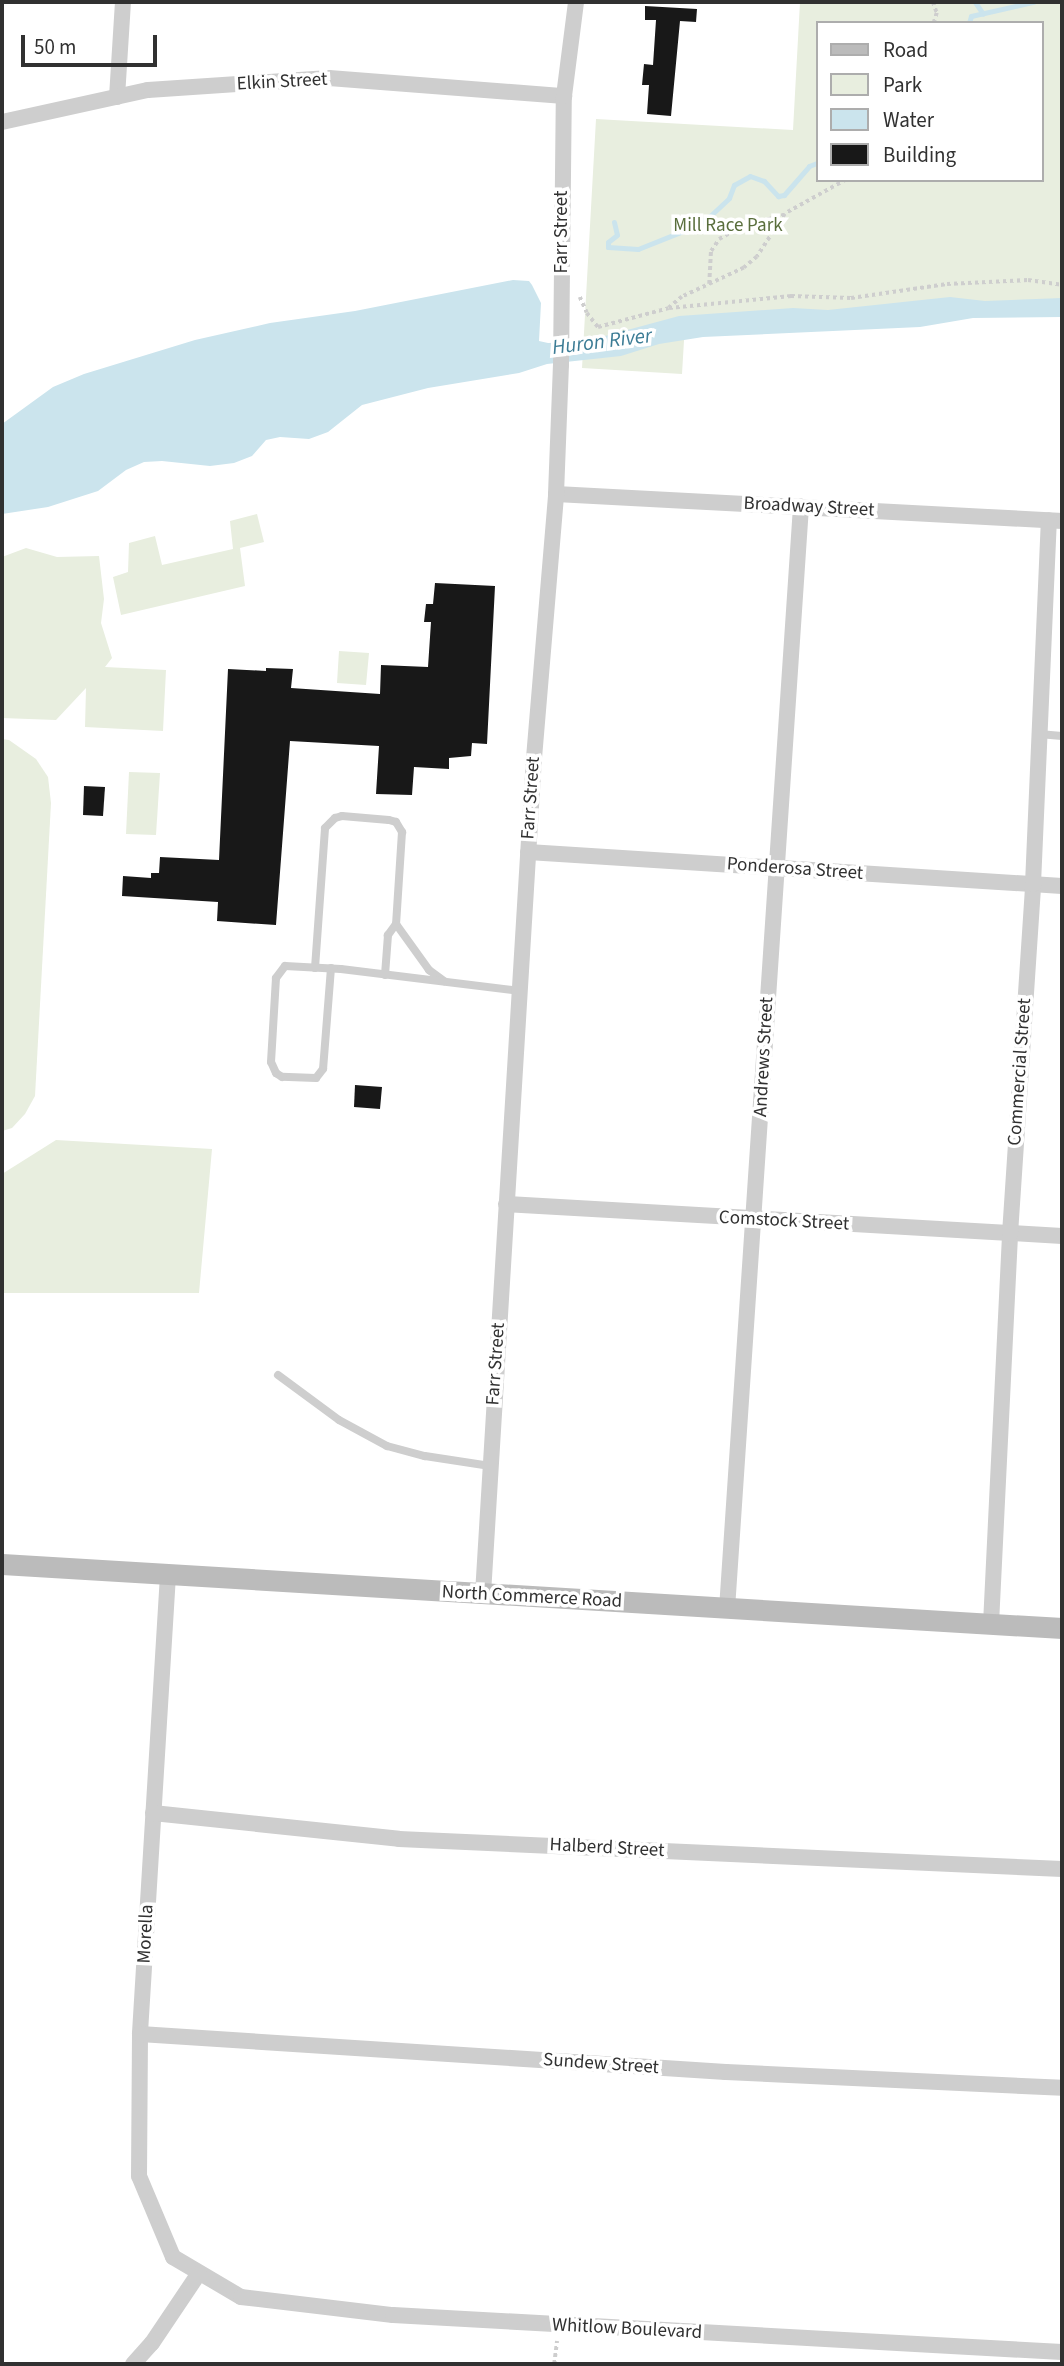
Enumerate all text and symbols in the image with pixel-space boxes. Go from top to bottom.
scale bar [24,21,161,65]
legend [816,21,1043,182]
text: 50 m [34,32,76,62]
text: Road [883,35,928,65]
street label: Elkin Street [236,68,328,96]
text: Park [883,70,922,100]
text: Water [883,105,934,135]
text: Building [883,140,956,170]
street label: Farr Street [551,191,573,273]
park label: Mill Race Park [673,215,783,237]
water label: Huron River [551,322,653,360]
street label: Broadway Street [743,492,875,522]
street label: Farr Street [517,756,545,840]
street label: Ponderosa Street [726,853,864,885]
street label: Andrews Street [749,996,779,1118]
street label: Commercial Street [1003,998,1037,1146]
street label: Comstock Street [718,1206,850,1236]
street label: Farr Street [482,1322,510,1406]
street label: North Commerce Road [441,1581,623,1613]
street label: Halberd Street [549,1834,665,1862]
street label: Morella [133,1904,159,1964]
street label: Sundew Street [542,2049,660,2079]
street label: Whitlow Boulevard [551,2314,703,2344]

